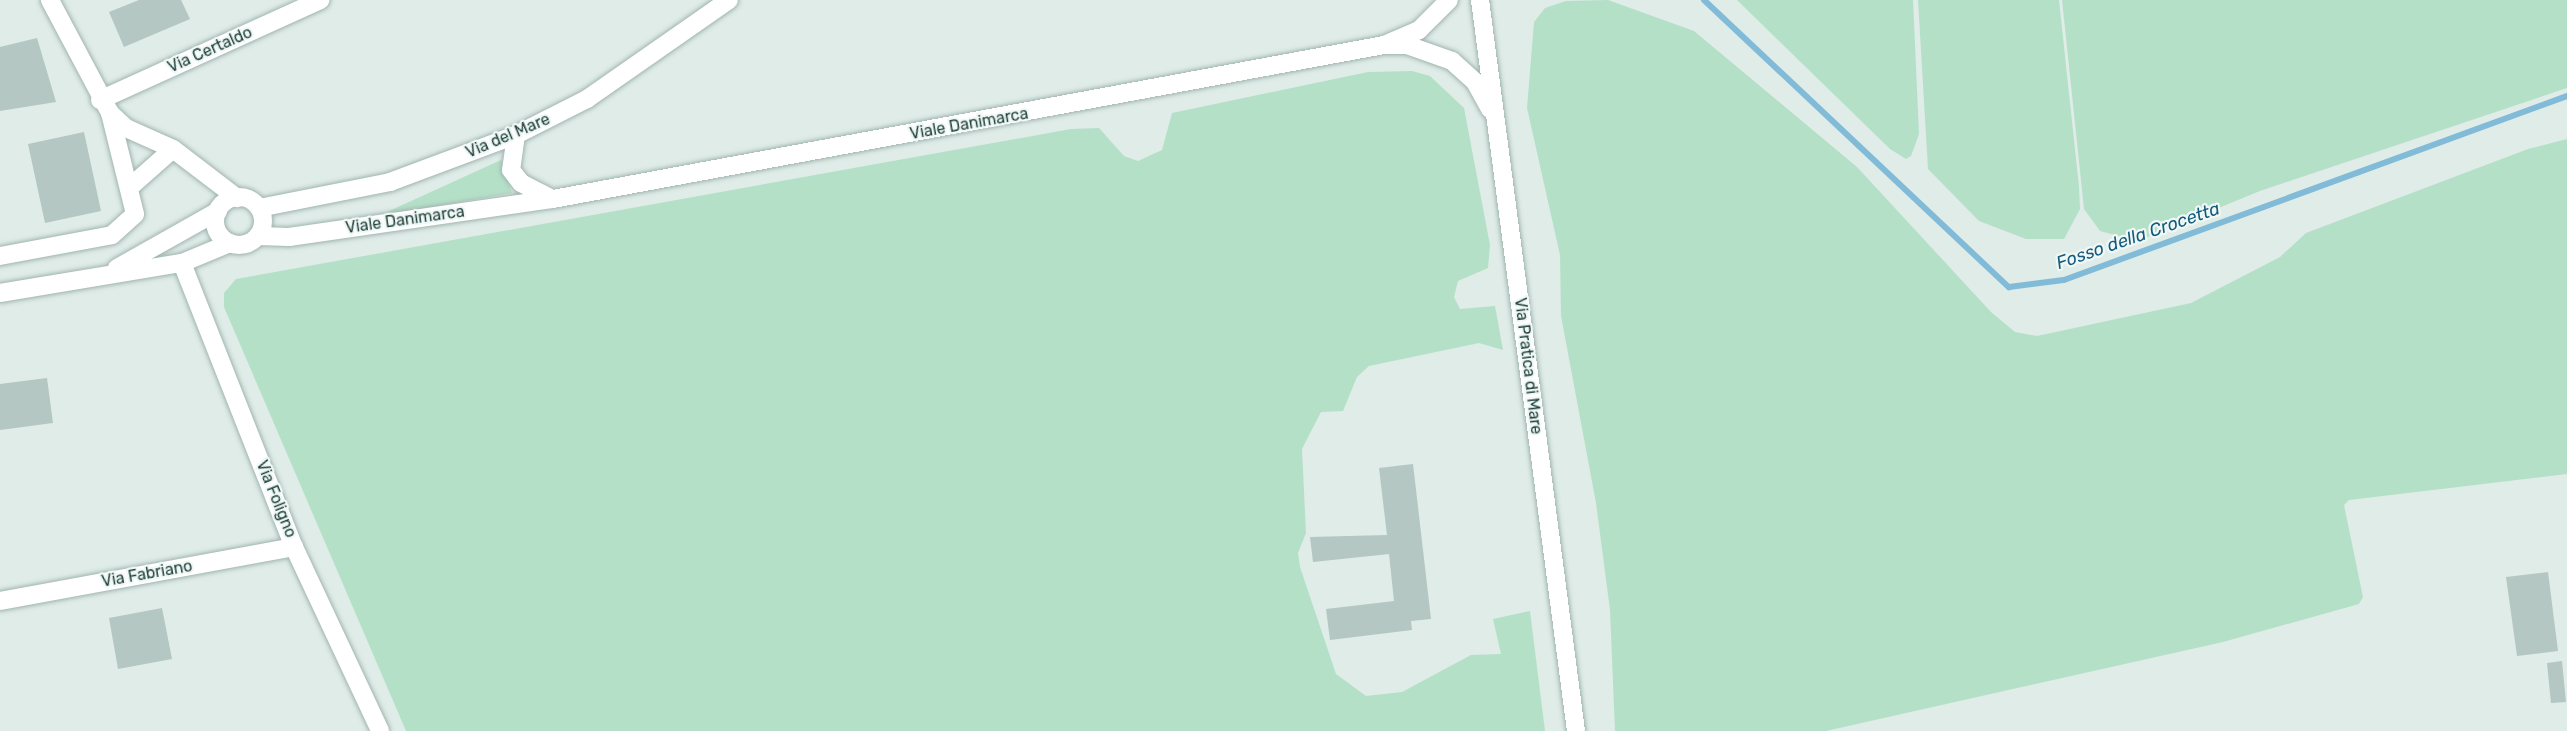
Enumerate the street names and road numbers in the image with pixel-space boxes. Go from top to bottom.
street label: Via Certaldo [165,23,255,77]
street label: Viale Danimarca [908,104,1030,144]
street label: Via del Mare [463,110,553,162]
street label: Viale Danimarca [344,202,466,238]
street label: Via Pratica di Mare [1510,297,1546,435]
street label: Via Foligno [252,458,300,540]
street label: Via Fabriano [100,557,194,591]

